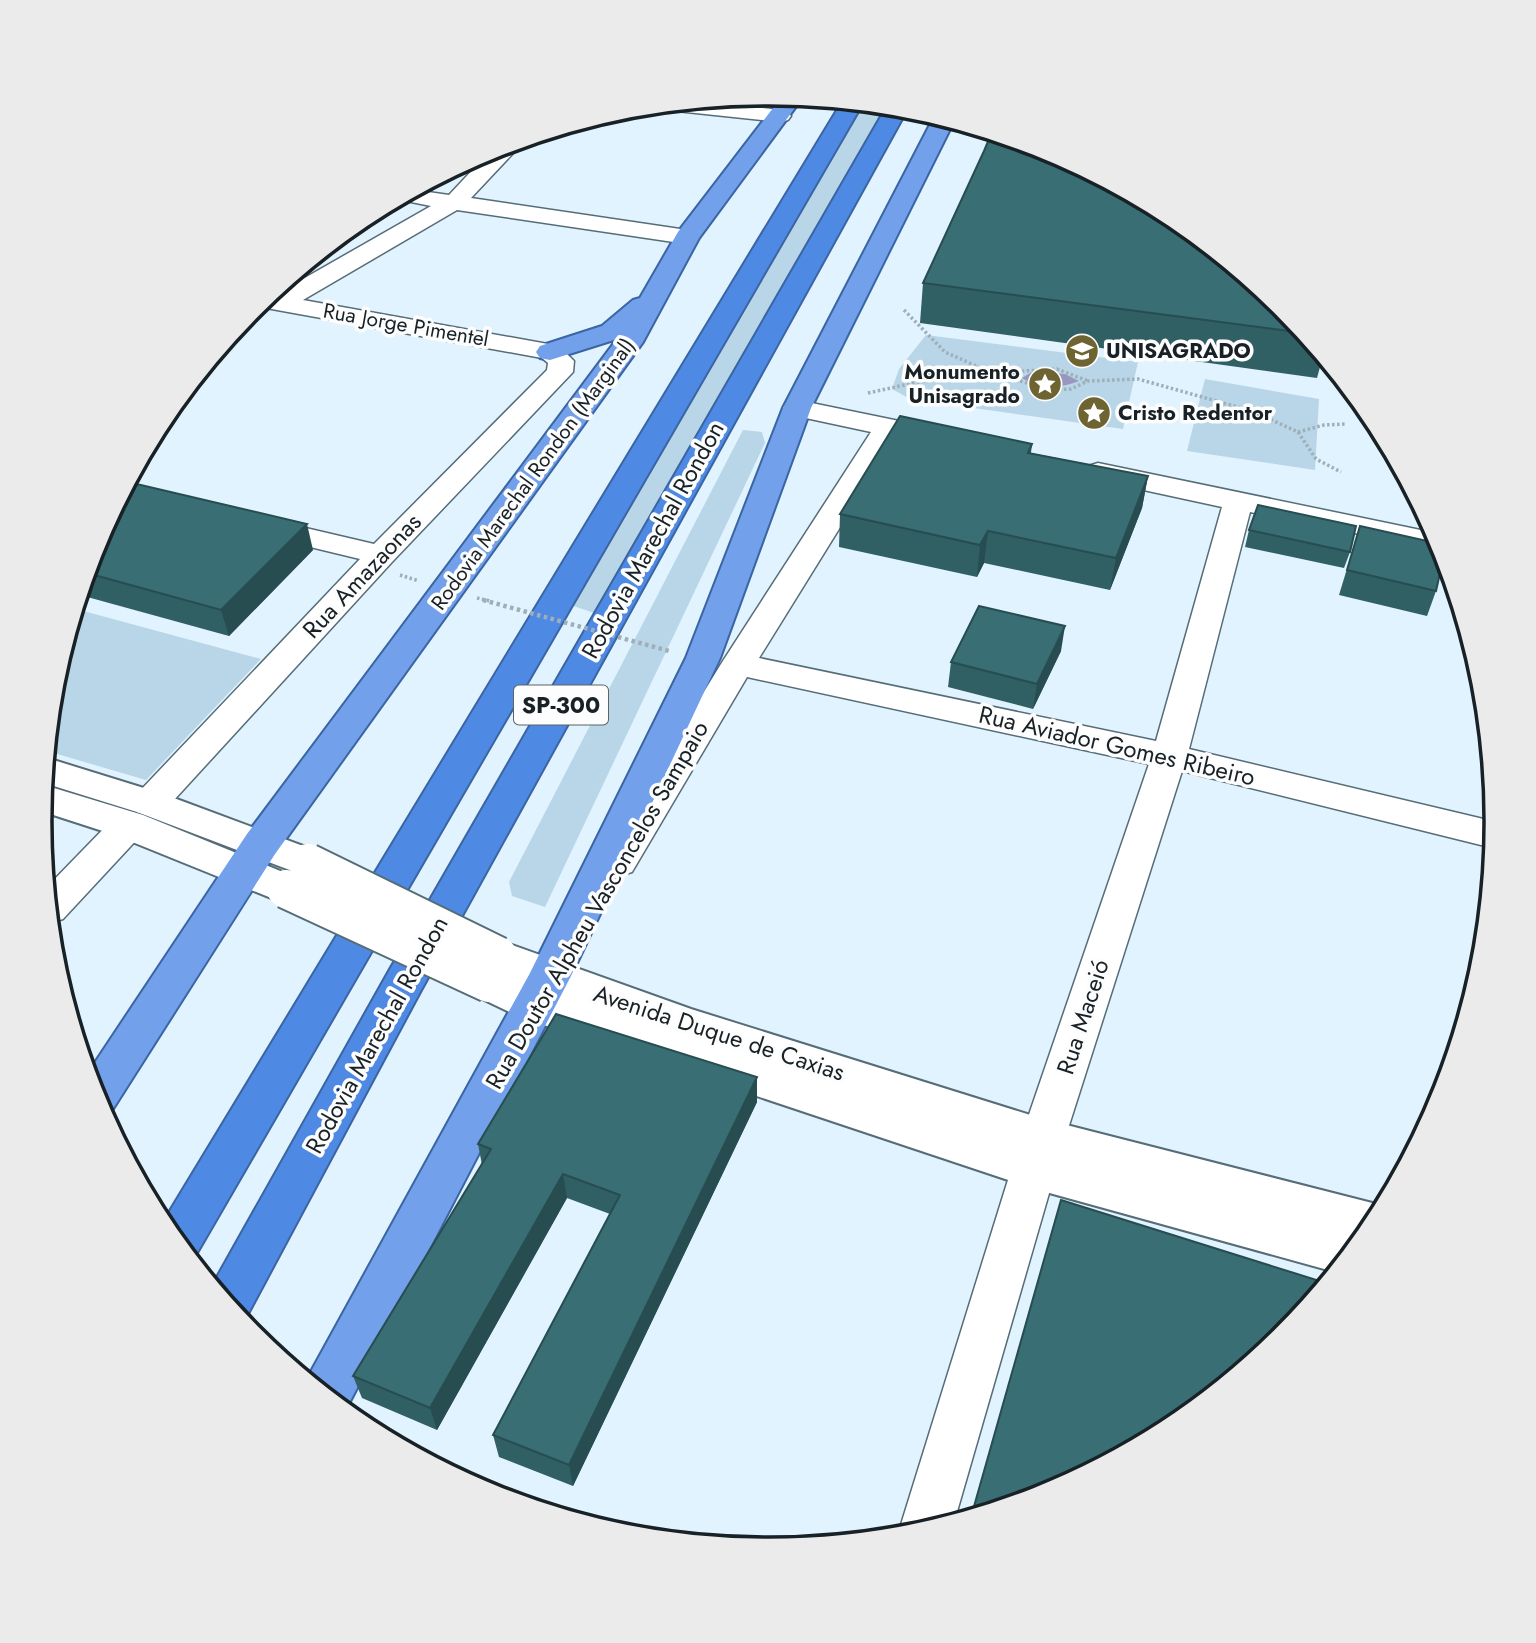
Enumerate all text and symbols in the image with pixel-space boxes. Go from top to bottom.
street label: Rua Jorge Pimentel [321,296,491,354]
street label: Rodovia Marechal Rondon (Marginal) [424,332,642,616]
school or university icon: UNISAGRADO [1063,332,1101,370]
place label: UNISAGRADO [1106,336,1251,366]
place label: Monumento Unisagrado [904,357,1020,411]
place icon: Monumento Unisagrado [1026,365,1064,403]
place icon: Cristo Redentor [1075,394,1113,432]
place label: Cristo Redentor [1118,398,1273,428]
street label: Rodovia Marechal Rondon [573,415,732,665]
street label: Rua Amazaonas [294,505,429,646]
road number: SP-300 [514,685,608,724]
street label: Rua Aviador Gomes Ribeiro [976,697,1259,794]
street label: Rua Doutor Alpheu Vasconcelos Sampaio [476,714,717,1095]
street label: Rodovia Marechal Rondon [297,910,456,1160]
street label: Rua Maceió [1048,955,1118,1079]
street label: Avenida Duque de Caxias [589,975,849,1090]

